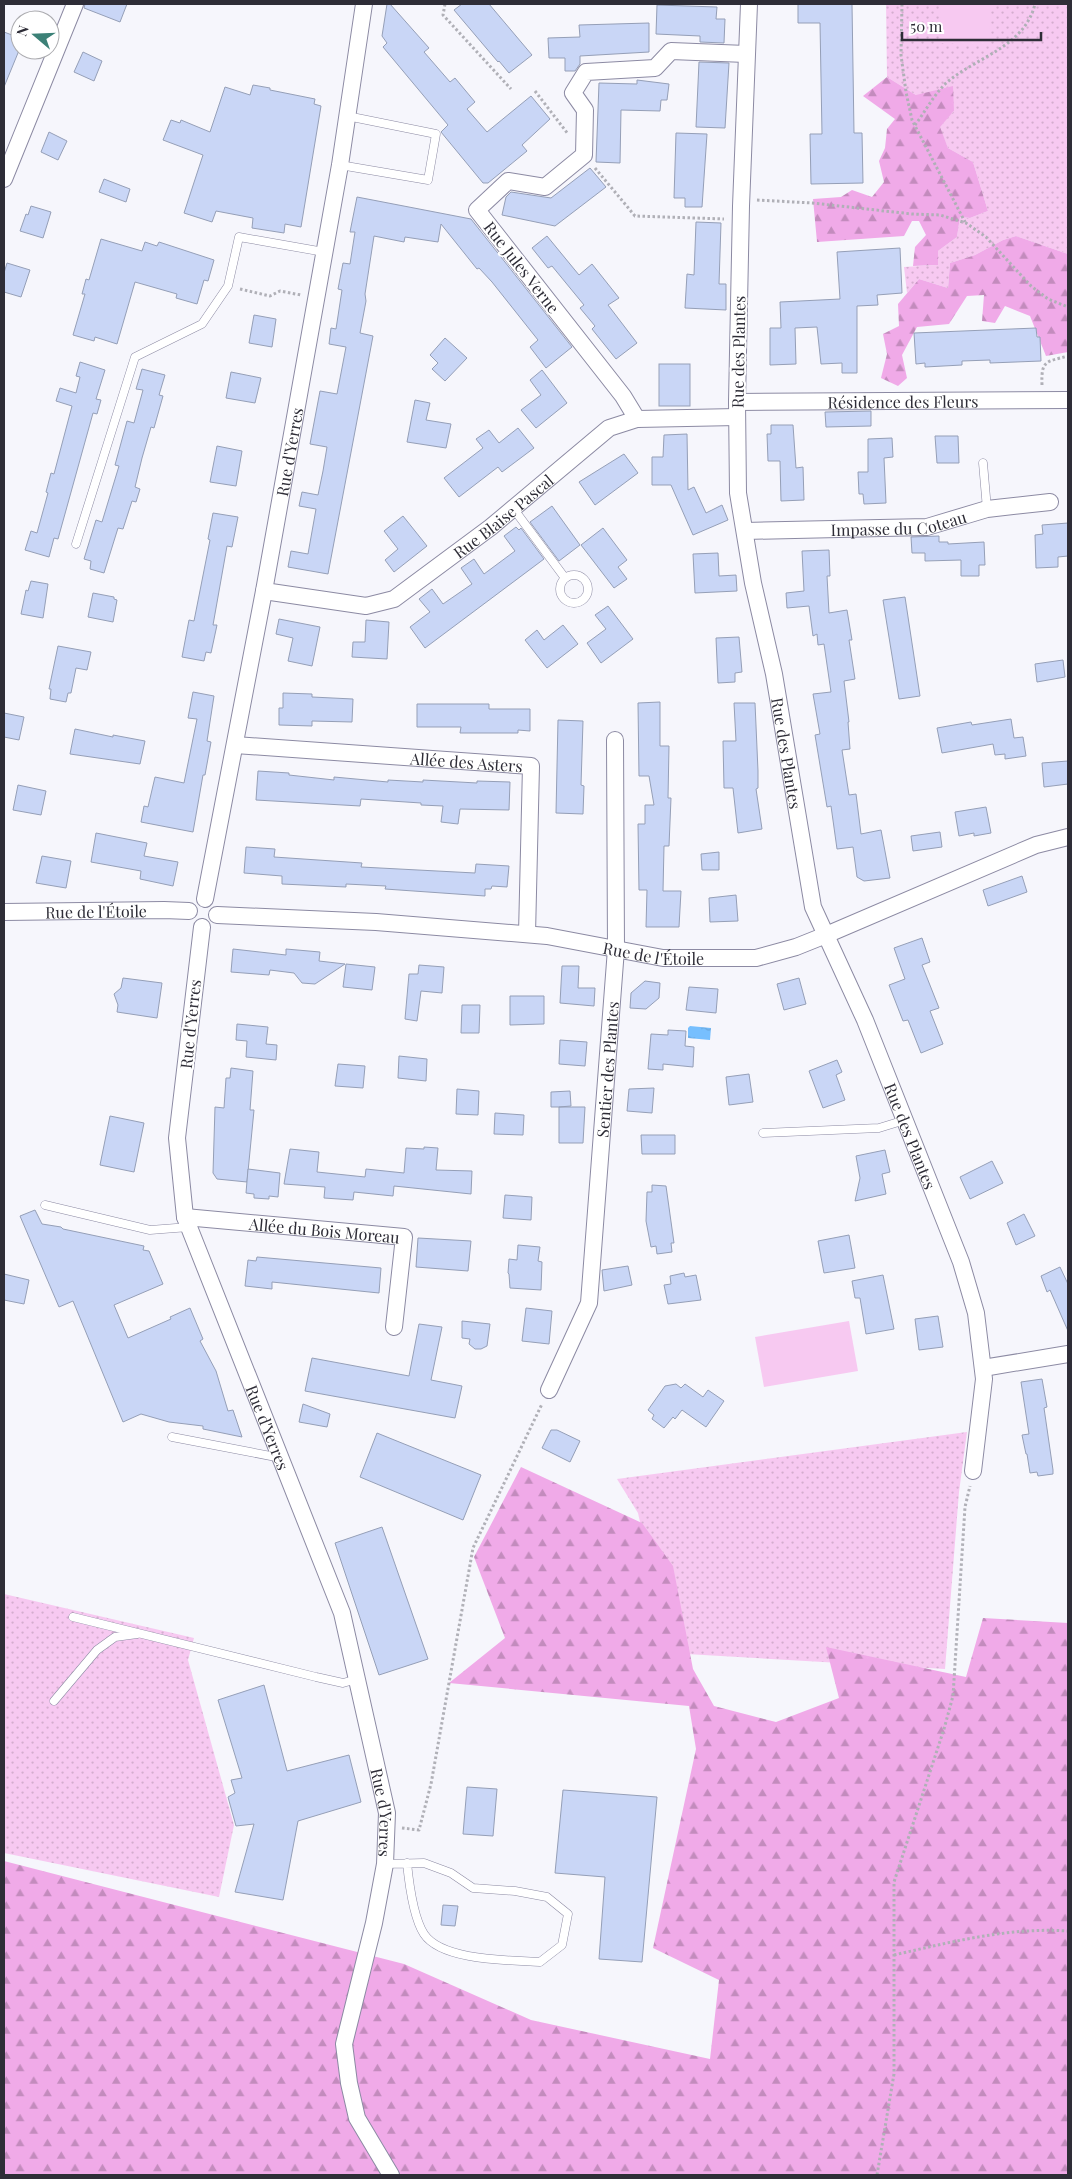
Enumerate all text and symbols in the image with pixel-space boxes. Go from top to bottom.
north arrow [10,10,60,60]
scale bar [902,10,1041,42]
text: 50 m [910,16,943,36]
text: N [12,23,33,38]
street label: Rue Jules Verne [480,217,564,317]
street label: Rue des Plantes [727,296,749,408]
street label: Résidence des Fleurs [828,390,978,412]
street label: Rue d'Yerres [271,406,307,498]
street label: Rue Blaise Pascal [448,469,558,562]
street label: Impasse du Coteau [830,505,969,540]
street label: Rue des Plantes [768,696,807,810]
street label: Allée des Asters [409,747,523,776]
street label: Rue de l'Étoile [45,900,147,922]
street label: Rue de l'Étoile [601,936,704,969]
street label: Rue d'Yerres [175,978,205,1070]
street label: Sentier des Plantes [591,1001,622,1138]
street label: Rue des Plantes [880,1080,941,1192]
street label: Allée du Bois Moreau [247,1212,401,1247]
street label: Rue d'Yerres [242,1382,295,1473]
street label: Rue d'Yerres [367,1766,398,1857]

